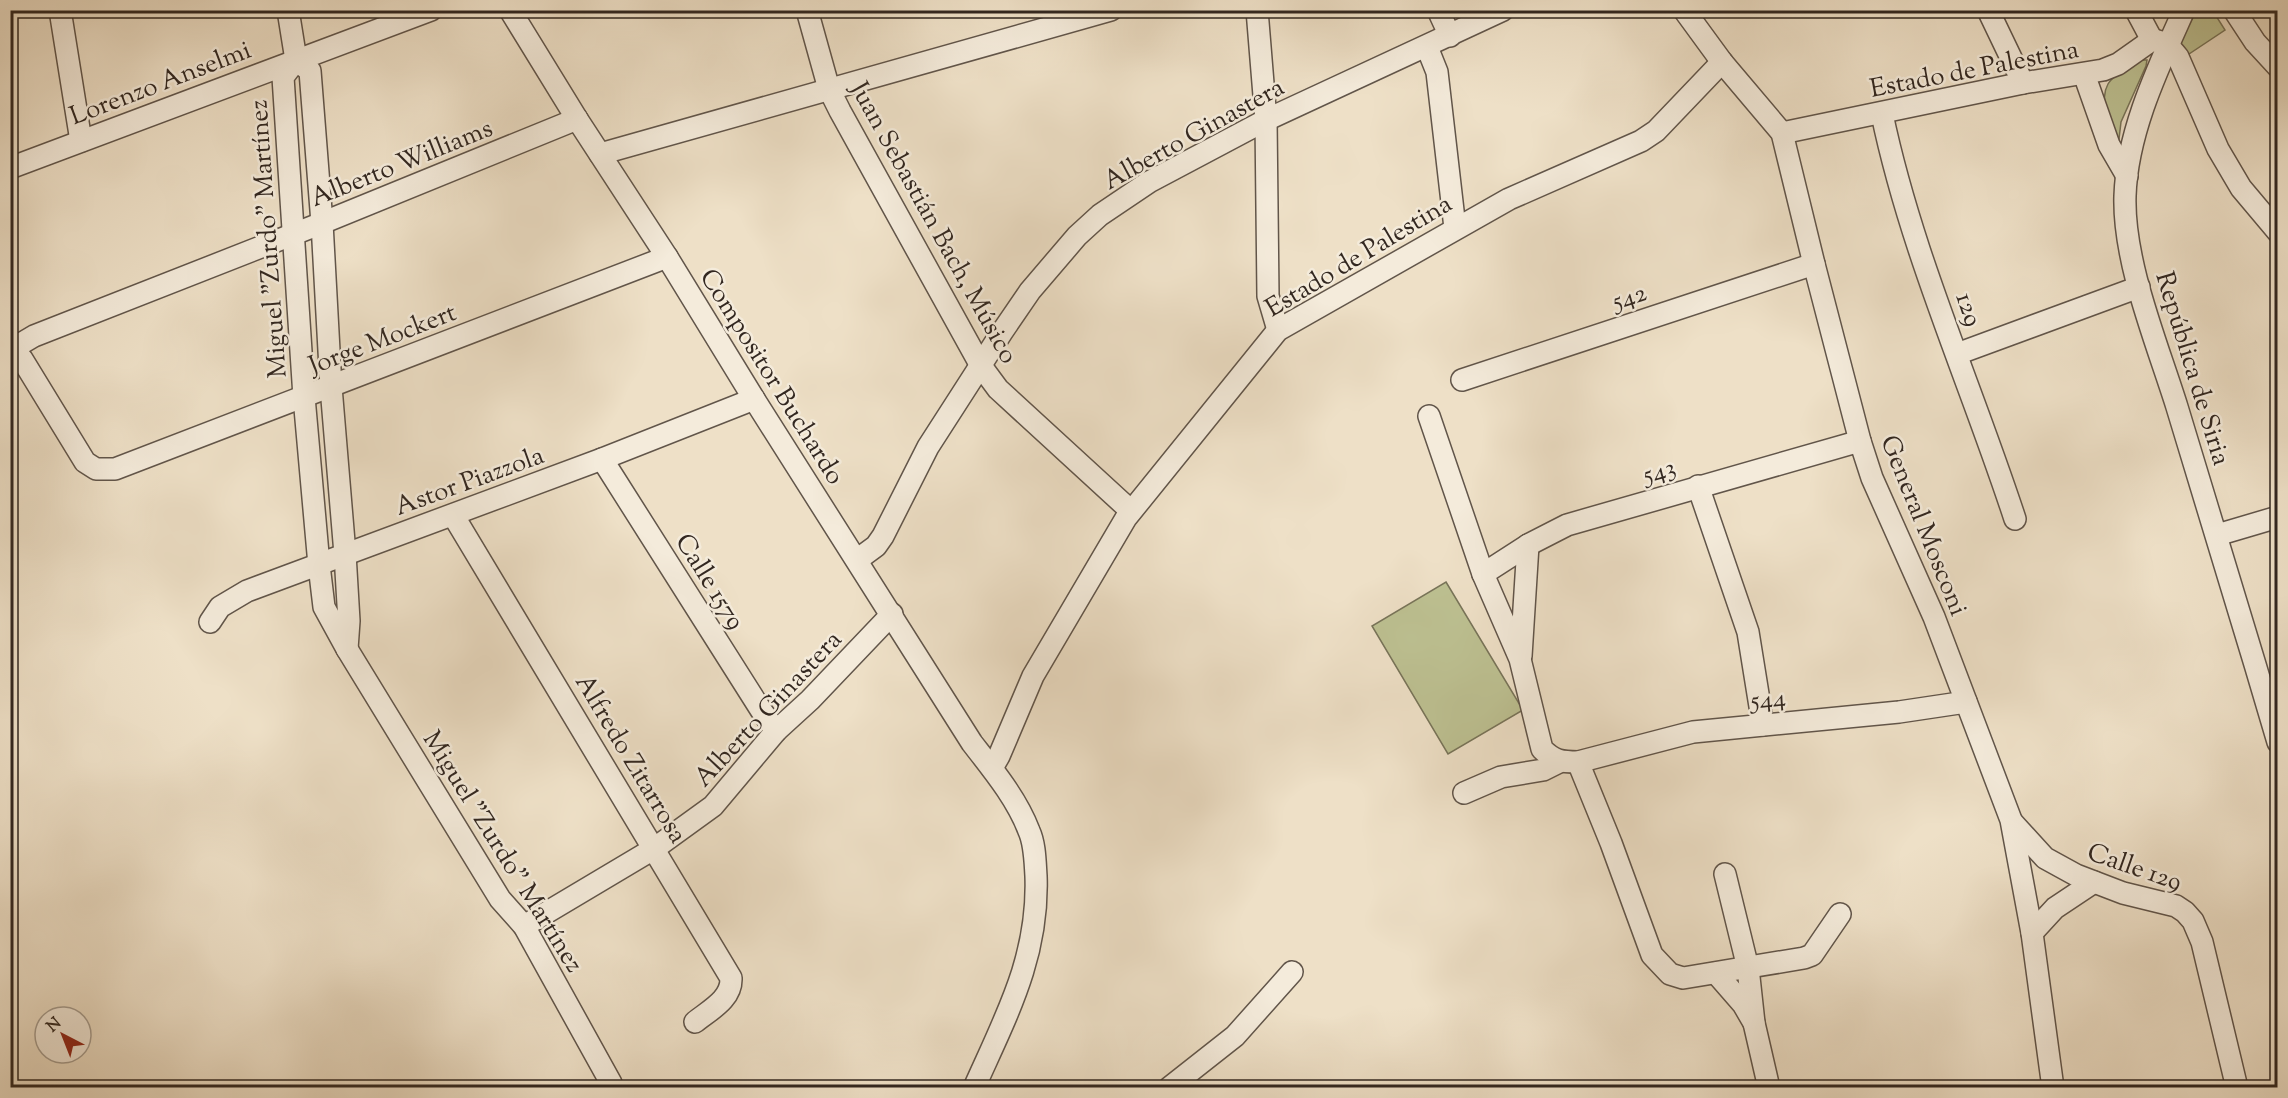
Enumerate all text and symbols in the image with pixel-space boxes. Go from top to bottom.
street label: Estado de Palestina [1867,32,2082,109]
street label: Lorenzo Anselmi [65,33,257,136]
street label: Alberto Ginastera [1097,70,1292,200]
street label: Juan Sebastián Bach, Músico [839,74,1026,371]
street label: Miguel "Zurdo" Martínez [241,98,298,379]
street label: Alberto Williams [305,111,499,218]
street label: Estado de Palestina [1259,187,1460,328]
street label: Compositor Buchardo [689,262,852,492]
street label: República de Siria [2145,267,2239,470]
street label: 542 [1606,276,1652,322]
street label: 129 [1945,288,1991,332]
street label: Jorge Mockert [302,295,462,386]
street label: General Mosconi [1870,430,1976,622]
street label: Astor Piazzola [390,438,550,526]
street label: 543 [1637,450,1680,495]
street label: Calle 1579 [665,527,753,638]
street label: Alberto Ginastera [686,623,851,796]
street label: Alfredo Zitarrosa [565,668,695,851]
street label: 544 [1747,681,1787,721]
street label: Miguel "Zurdo" Martínez [412,724,592,981]
street label: Calle 129 [2082,835,2187,902]
north arrow [33,1005,93,1065]
text: N [42,1013,67,1039]

